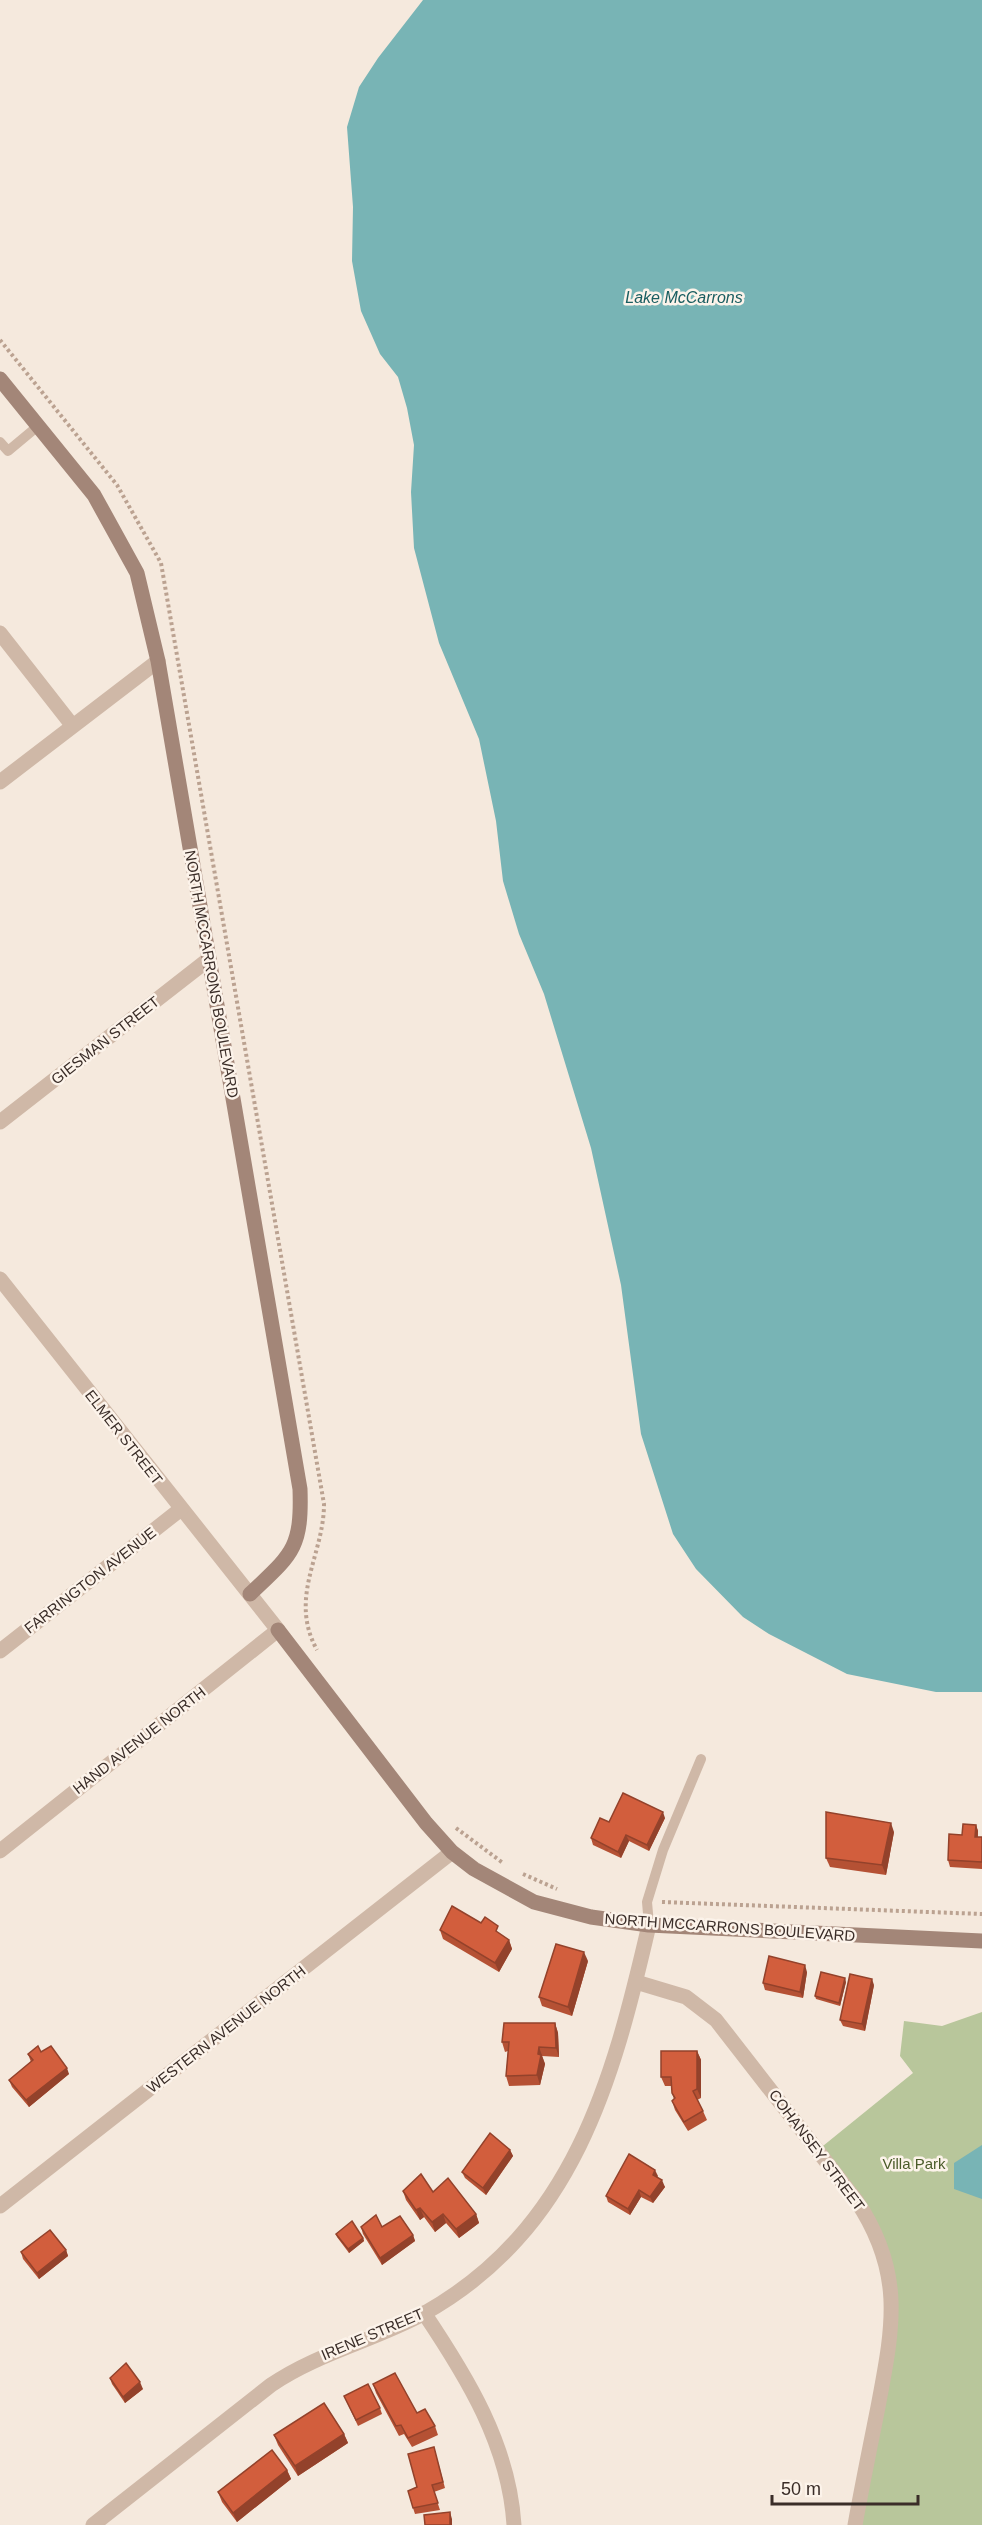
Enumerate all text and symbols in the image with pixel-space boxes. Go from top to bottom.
water label: Lake McCarrons [625,289,743,306]
street label: NORTH MCCARRONS BOULEVARD [182,849,242,1099]
street label: GIESMAN STREET [48,993,162,1087]
street label: ELMER STREET [82,1386,166,1488]
street label: FARRINGTON AVENUE [21,1523,159,1637]
street label: HAND AVENUE NORTH [69,1683,209,1797]
street label: NORTH MCCARRONS BOULEVARD [604,1910,856,1944]
street label: WESTERN AVENUE NORTH [143,1962,309,2096]
street label: COHANSEY STREET [766,2086,868,2214]
park label: Villa Park [882,2155,946,2172]
street label: IRENE STREET [318,2305,426,2363]
scale bar [772,2468,918,2506]
text: 50 m [781,2479,821,2499]

